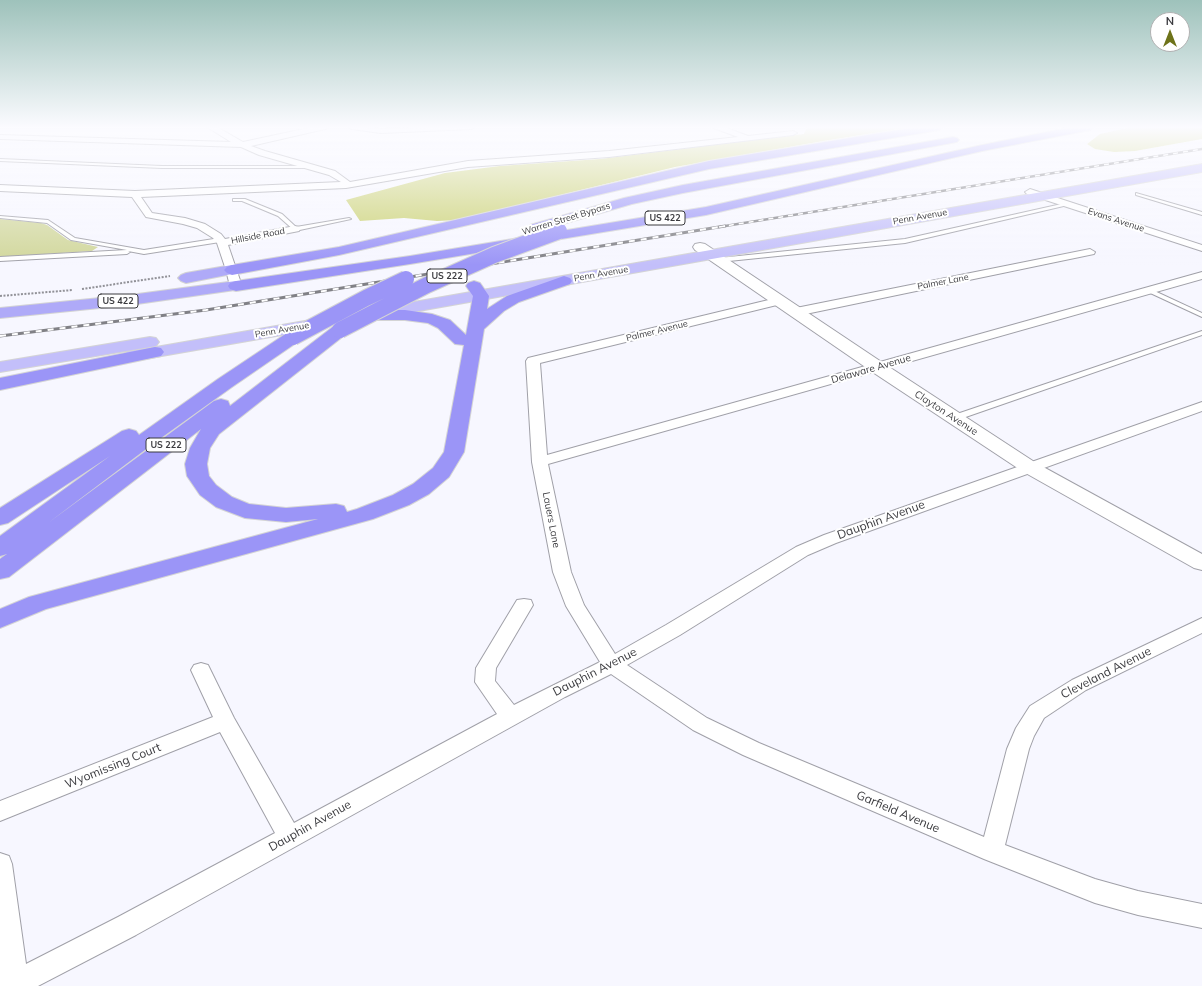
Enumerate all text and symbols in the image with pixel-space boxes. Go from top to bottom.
north arrow [1150,12,1190,52]
text: N [1166,14,1174,28]
street label: Warren Street Bypass [521,200,611,238]
street label: Evans Avenue [1086,206,1146,234]
street label: Penn Avenue [892,207,948,227]
road number: US 422 [645,211,685,225]
street label: Hillside Road [230,225,286,247]
street label: Penn Avenue [573,264,629,284]
road number: US 222 [427,269,467,283]
street label: Palmer Lane [916,272,970,292]
road number: US 422 [98,294,138,308]
street label: Palmer Avenue [625,318,689,344]
street label: Penn Avenue [254,320,310,340]
street label: Delaware Avenue [830,352,912,386]
street label: Clayton Avenue [912,388,980,438]
road number: US 222 [146,438,186,452]
street label: Lauers Lane [540,491,562,549]
street label: Dauphin Avenue [835,497,927,543]
street label: Cleveland Avenue [1058,644,1154,702]
street label: Dauphin Avenue [551,645,639,699]
street label: Wyomissing Court [63,740,163,792]
street label: Garfield Avenue [854,788,942,836]
street label: Dauphin Avenue [266,797,354,855]

